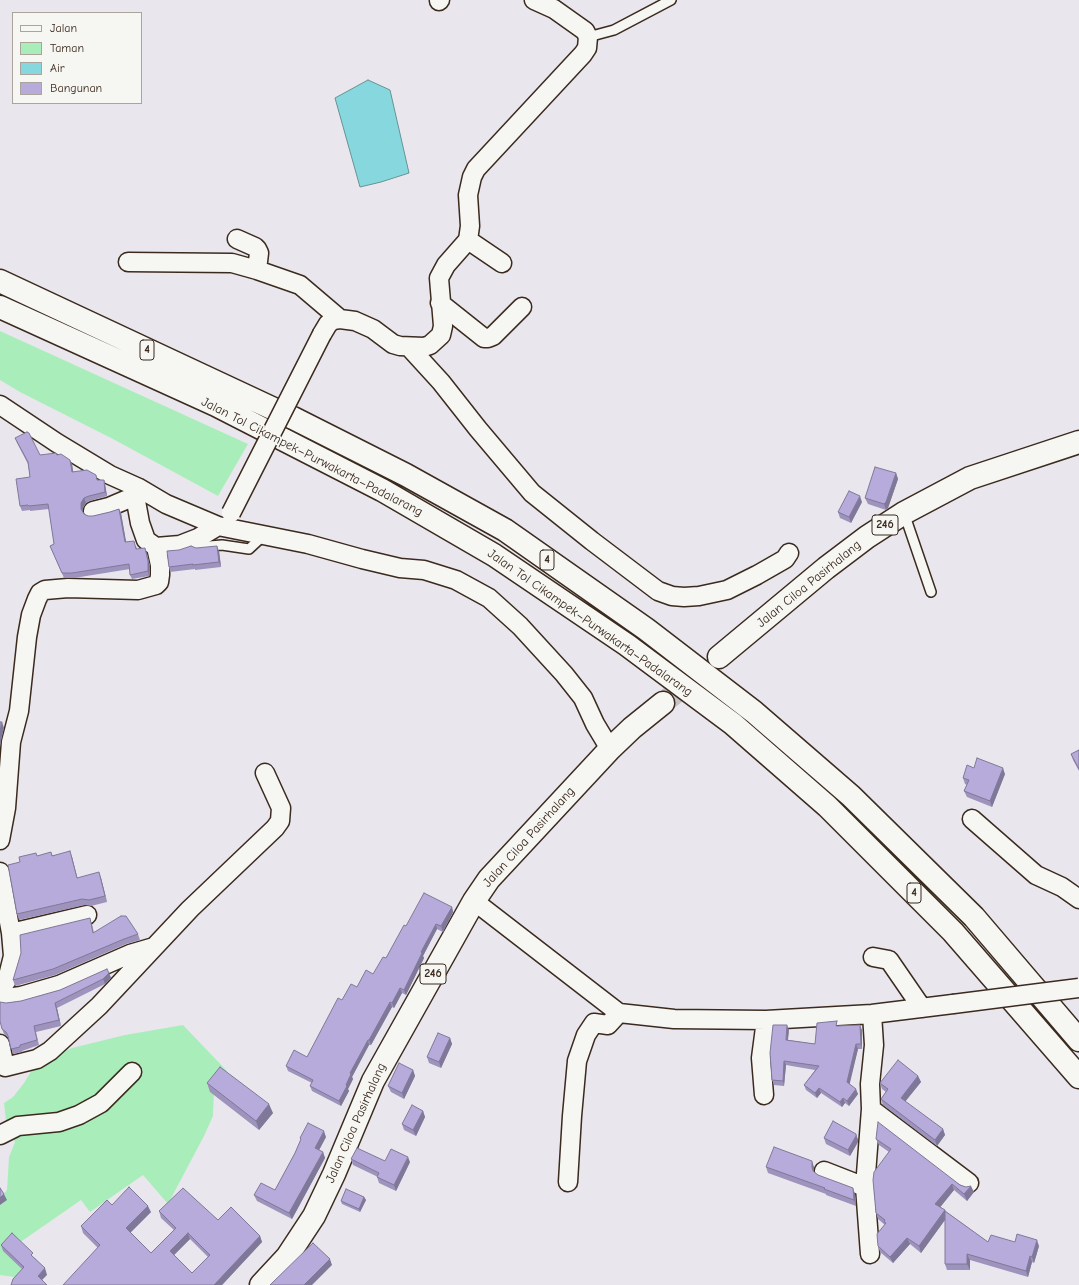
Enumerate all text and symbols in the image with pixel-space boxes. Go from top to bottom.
legend [12,12,142,104]
text: Jalan [50,21,77,35]
text: Taman [50,41,84,55]
text: Air [50,61,64,75]
text: Bangunan [50,81,102,95]
road number: 4 [140,340,154,360]
street label: Jalan Tol Cikampek–Purwakarta–Padalarang [199,394,425,520]
road number: 246 [872,515,898,535]
street label: Jalan Ciloa Pasirhalang [754,537,864,631]
street label: Jalan Tol Cikampek–Purwakarta–Padalarang [484,546,696,700]
road number: 4 [540,550,554,570]
street label: Jalan Ciloa Pasirhalang [480,784,578,890]
road number: 4 [907,883,921,903]
road number: 246 [420,964,446,984]
street label: Jalan Ciloa Pasirhalang [322,1061,390,1185]

